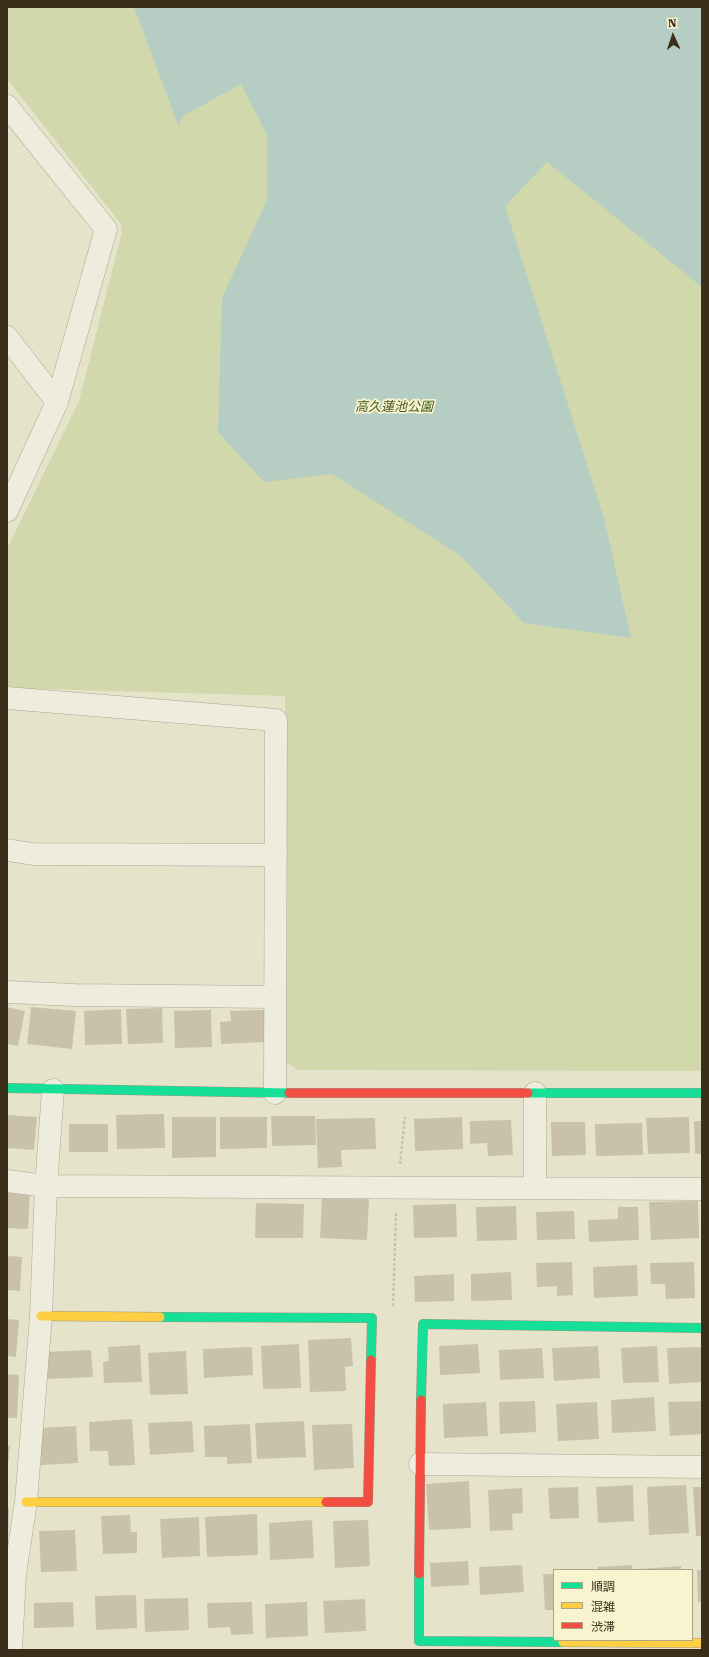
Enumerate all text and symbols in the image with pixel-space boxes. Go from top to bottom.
north arrow [653,16,693,56]
text: N [668,17,677,30]
park label: 高久蓮池公園 [355,399,433,415]
legend [553,1569,693,1641]
text: 順調 [591,1580,615,1594]
text: 混雑 [591,1600,615,1614]
text: 渋滞 [591,1620,615,1634]

